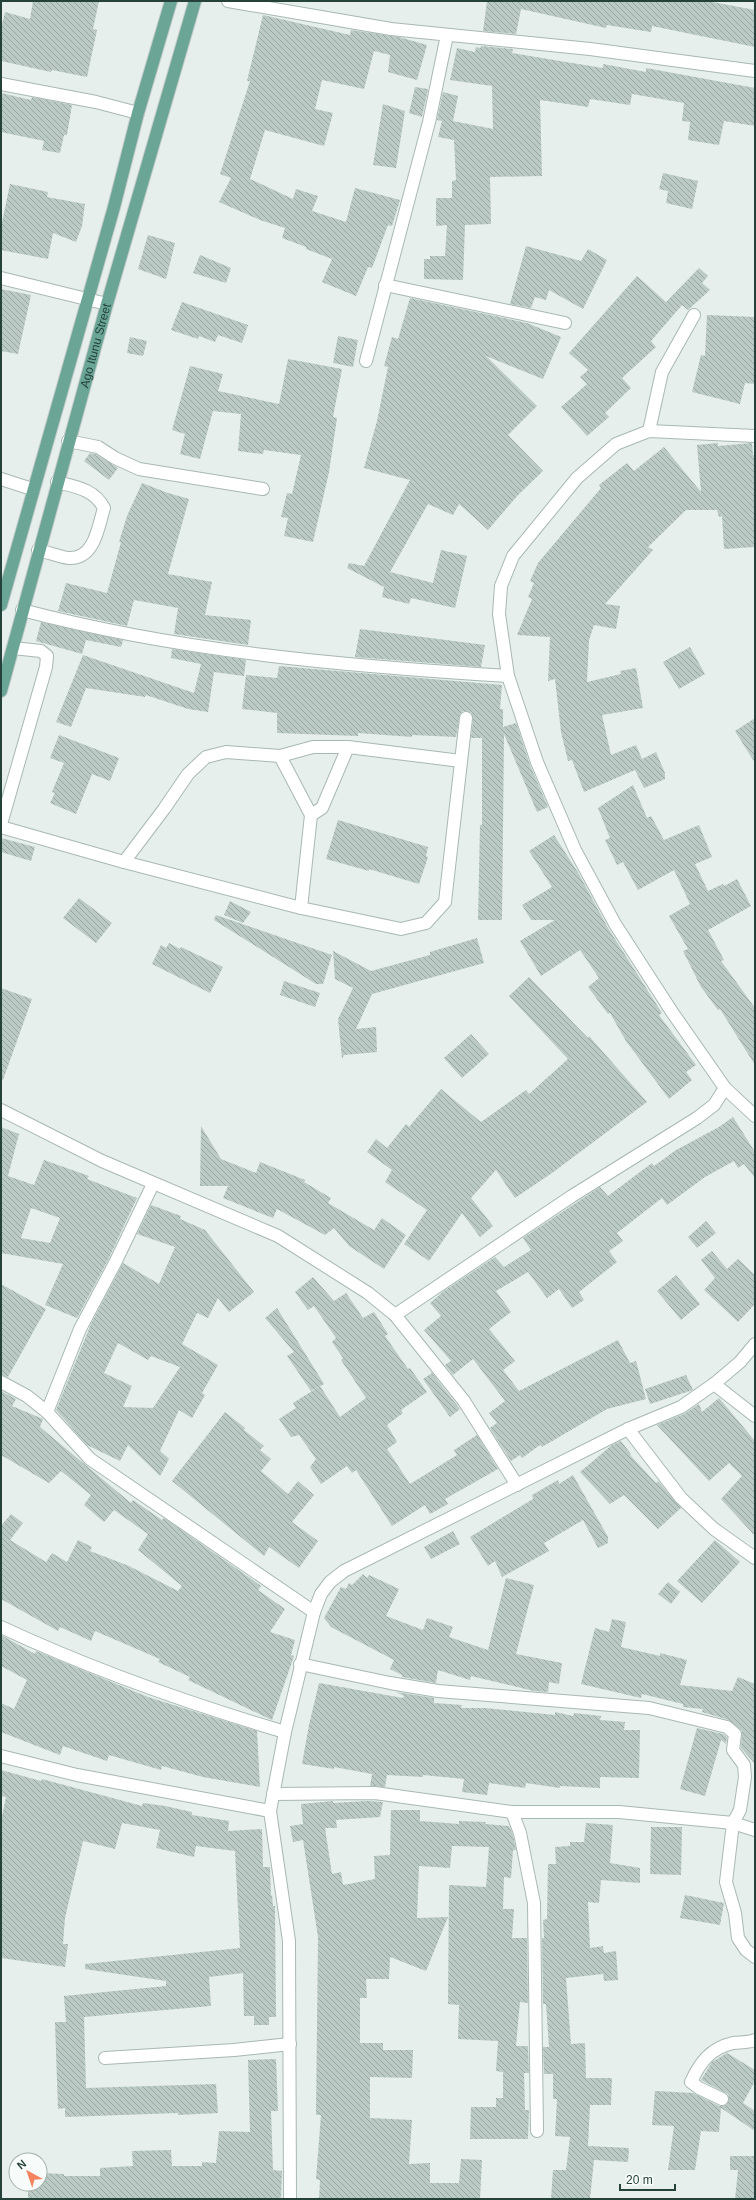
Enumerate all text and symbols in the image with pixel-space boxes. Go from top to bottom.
street label: Ago Itunu Street [77,301,114,389]
north arrow [8,2152,48,2192]
text: N [15,2157,29,2171]
scale bar [620,2166,675,2192]
text: 20 m [626,2173,653,2187]

